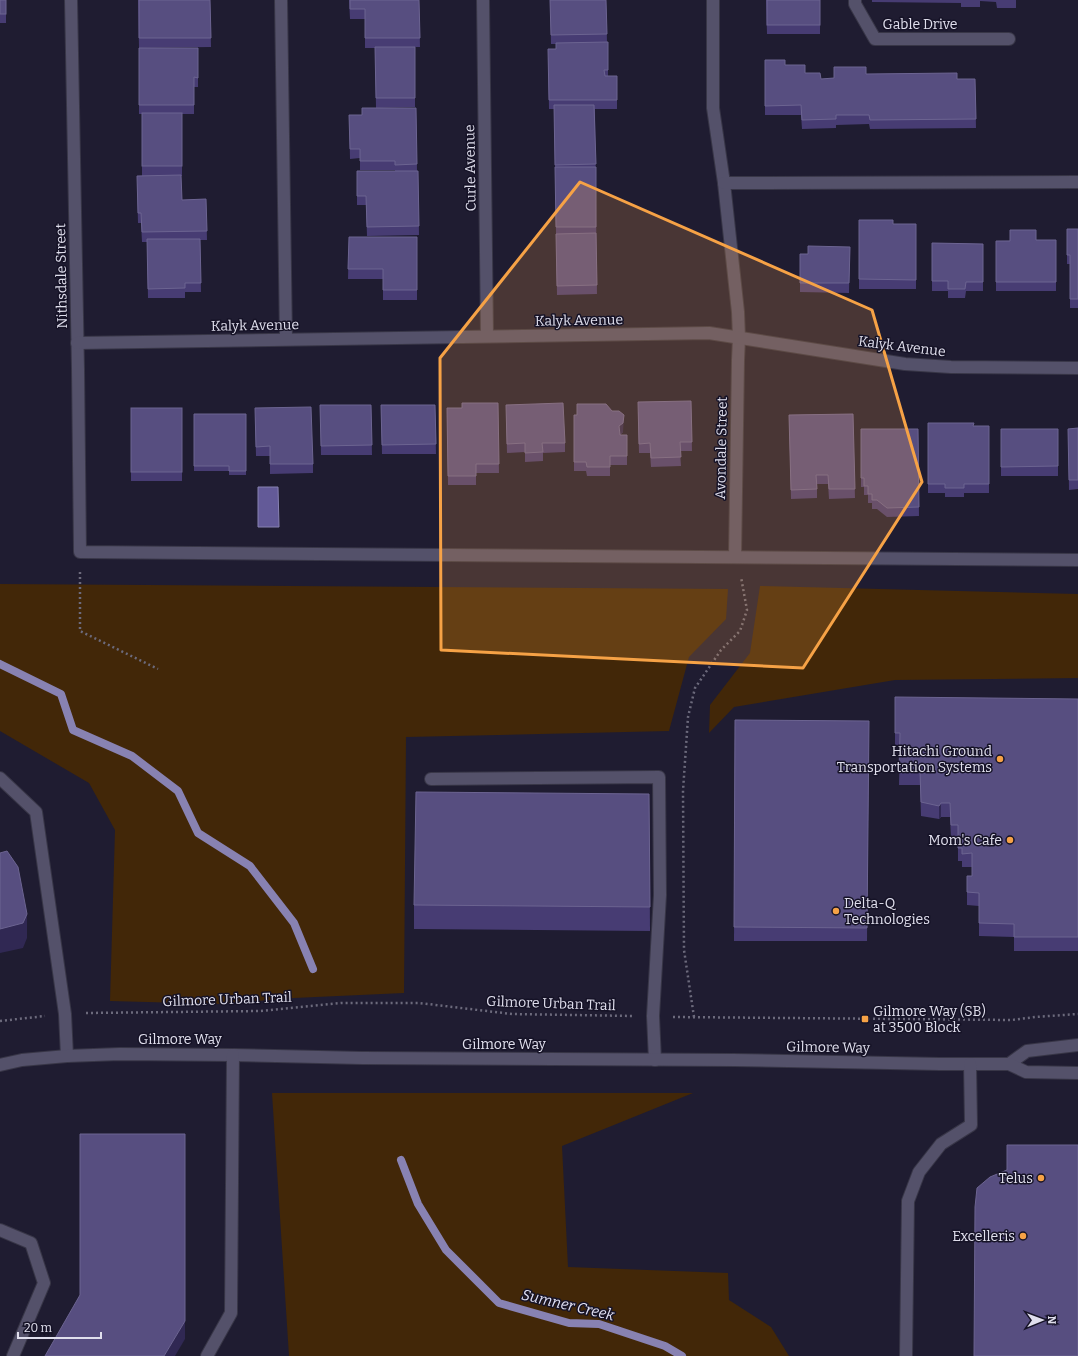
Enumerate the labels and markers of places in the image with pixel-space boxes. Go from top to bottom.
place label: Hitachi Ground Transportation Systems [837,743,992,776]
marker: Hitachi Ground Transportation Systems [995,754,1005,764]
place label: Mom's Cafe [928,832,1002,849]
marker: Mom's Cafe [1005,835,1015,845]
place label: Delta-Q Technologies [844,895,930,928]
marker: Delta-Q Technologies [831,906,841,916]
place label: Gilmore Way (SB) at 3500 Block [873,1003,986,1036]
marker: Gilmore Way (SB) at 3500 Block [860,1014,870,1024]
place label: Telus [998,1170,1033,1187]
marker: Telus [1036,1173,1046,1183]
place label: Excelleris [952,1228,1015,1245]
marker: Excelleris [1018,1231,1028,1241]

